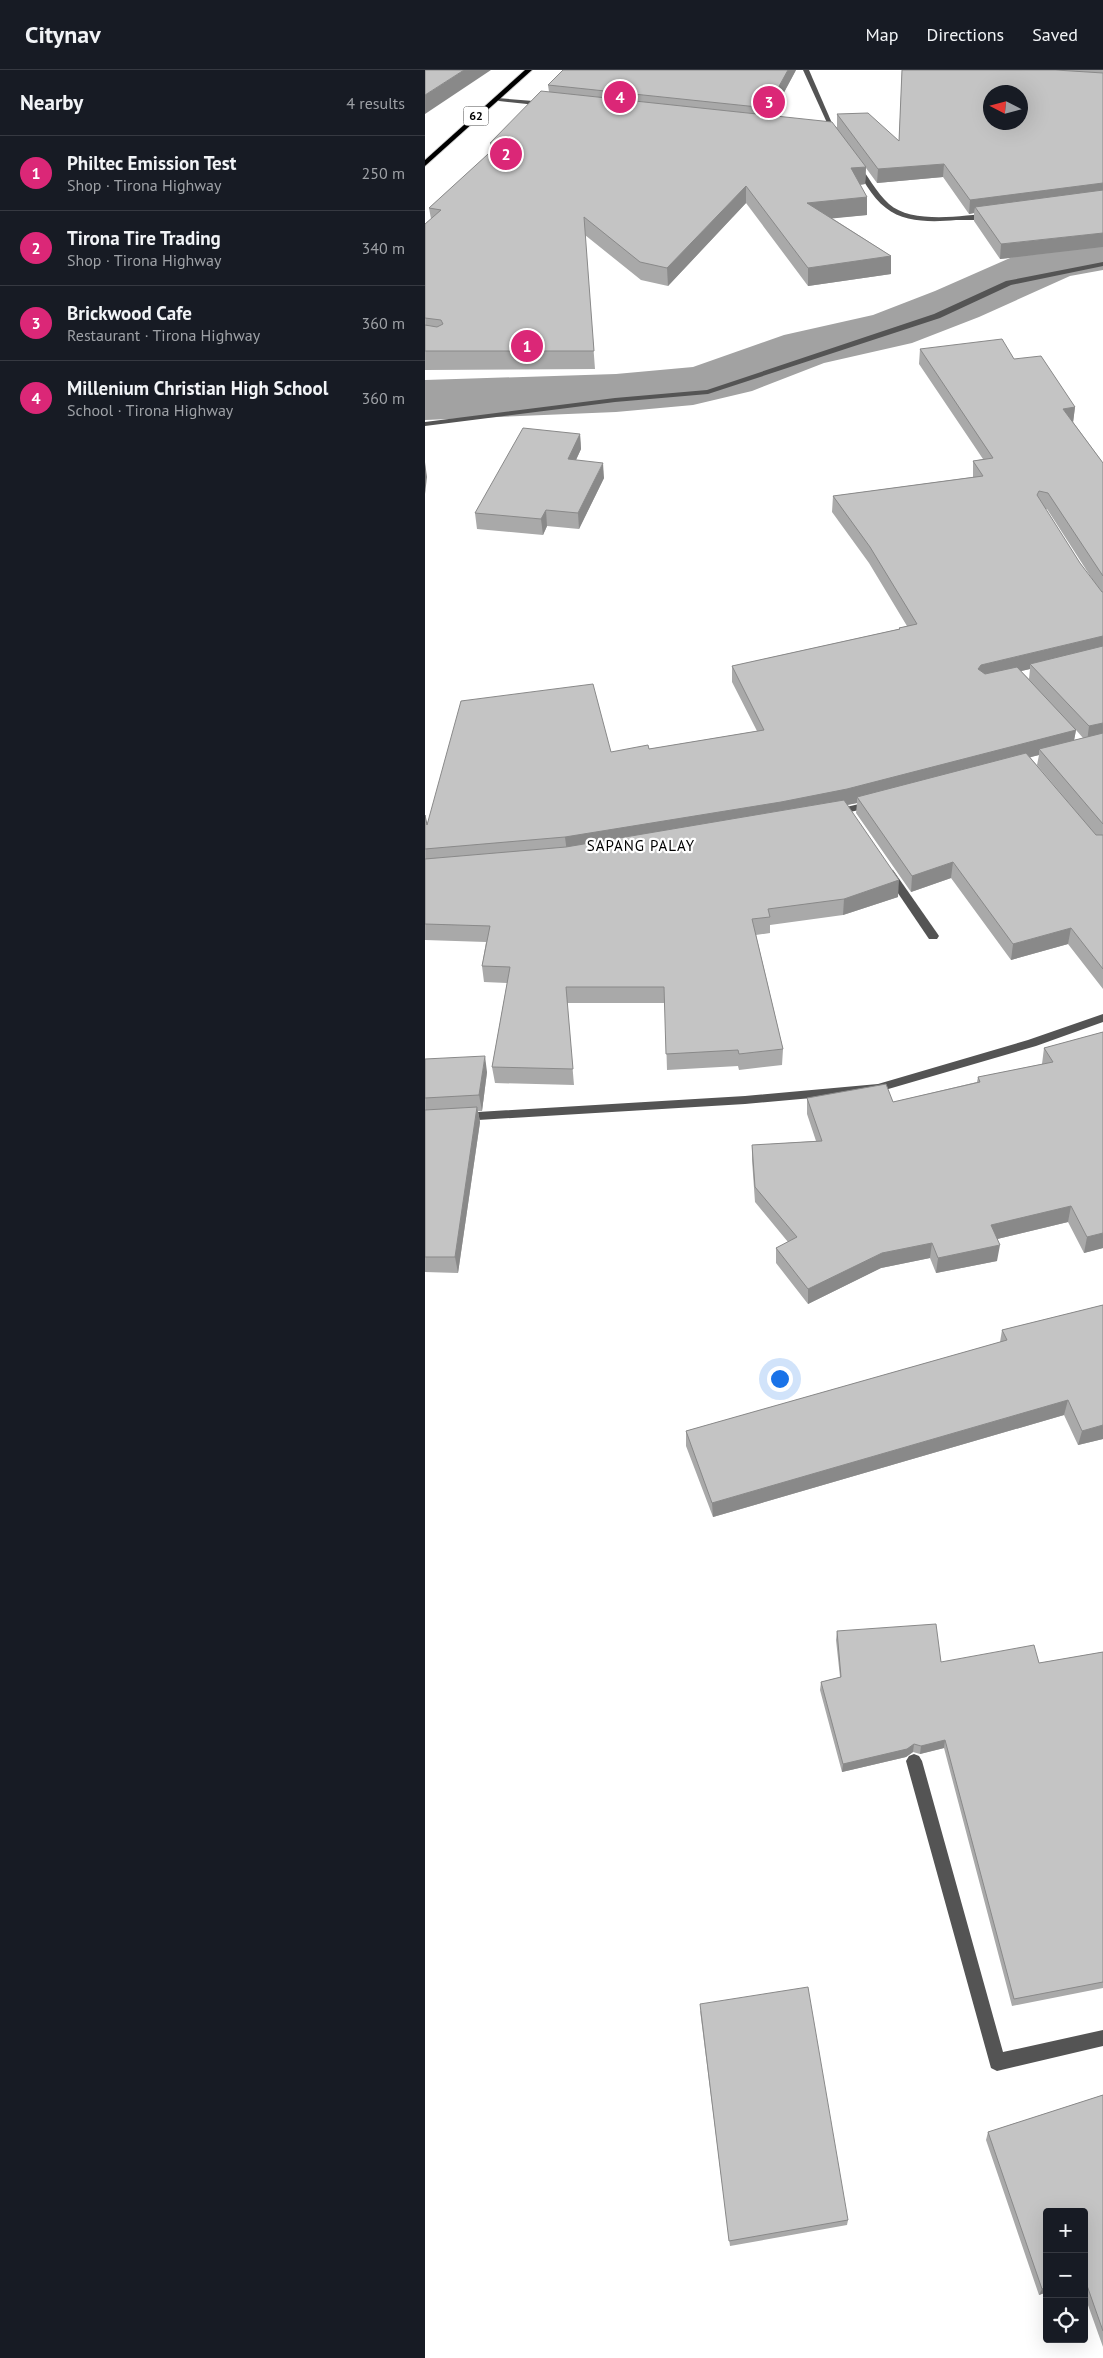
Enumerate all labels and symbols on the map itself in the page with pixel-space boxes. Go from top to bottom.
pin: 4 [604,78,636,116]
pin: 3 [753,83,785,121]
north arrow [983,85,1028,130]
road number: 62 [463,106,489,126]
pin: 2 [490,135,522,173]
pin: 1 [511,327,543,365]
district label: SAPANG PALAY [587,836,695,855]
your location [767,1366,793,1392]

